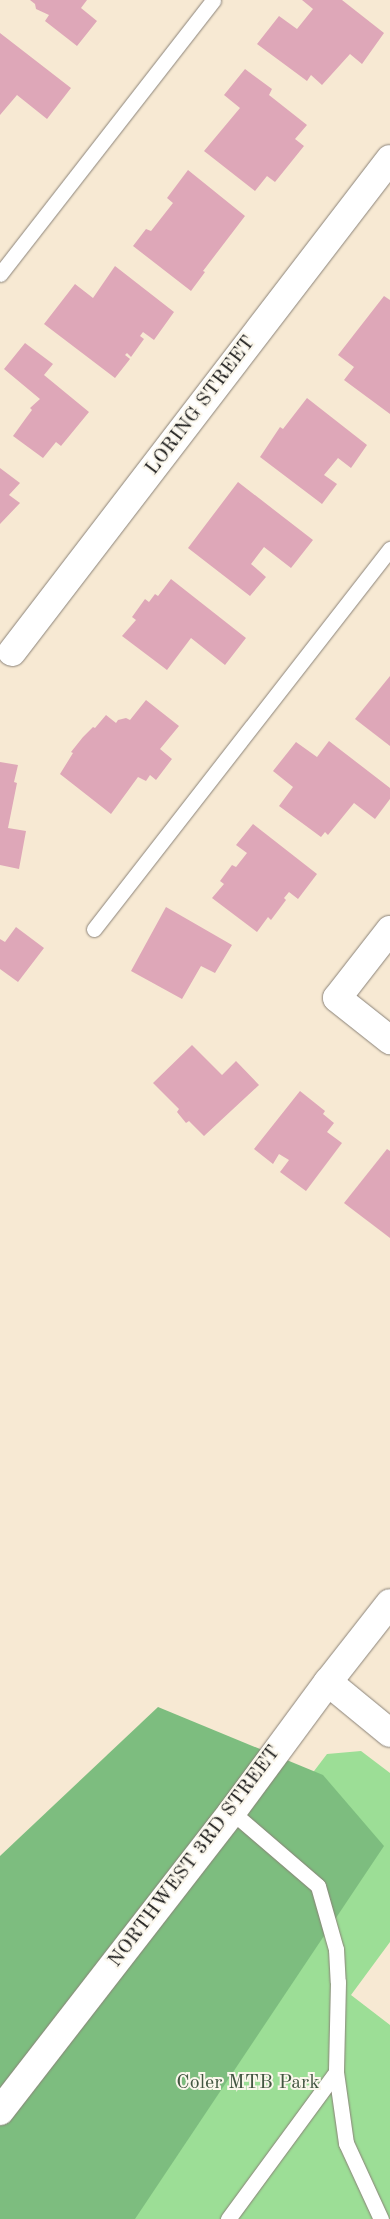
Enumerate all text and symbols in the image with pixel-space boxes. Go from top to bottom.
street label: LORING STREET [141,332,261,480]
street label: NORTHWEST 3RD STREET [104,1741,286,1973]
park label: Coler MTB Park [176,2071,320,2095]

